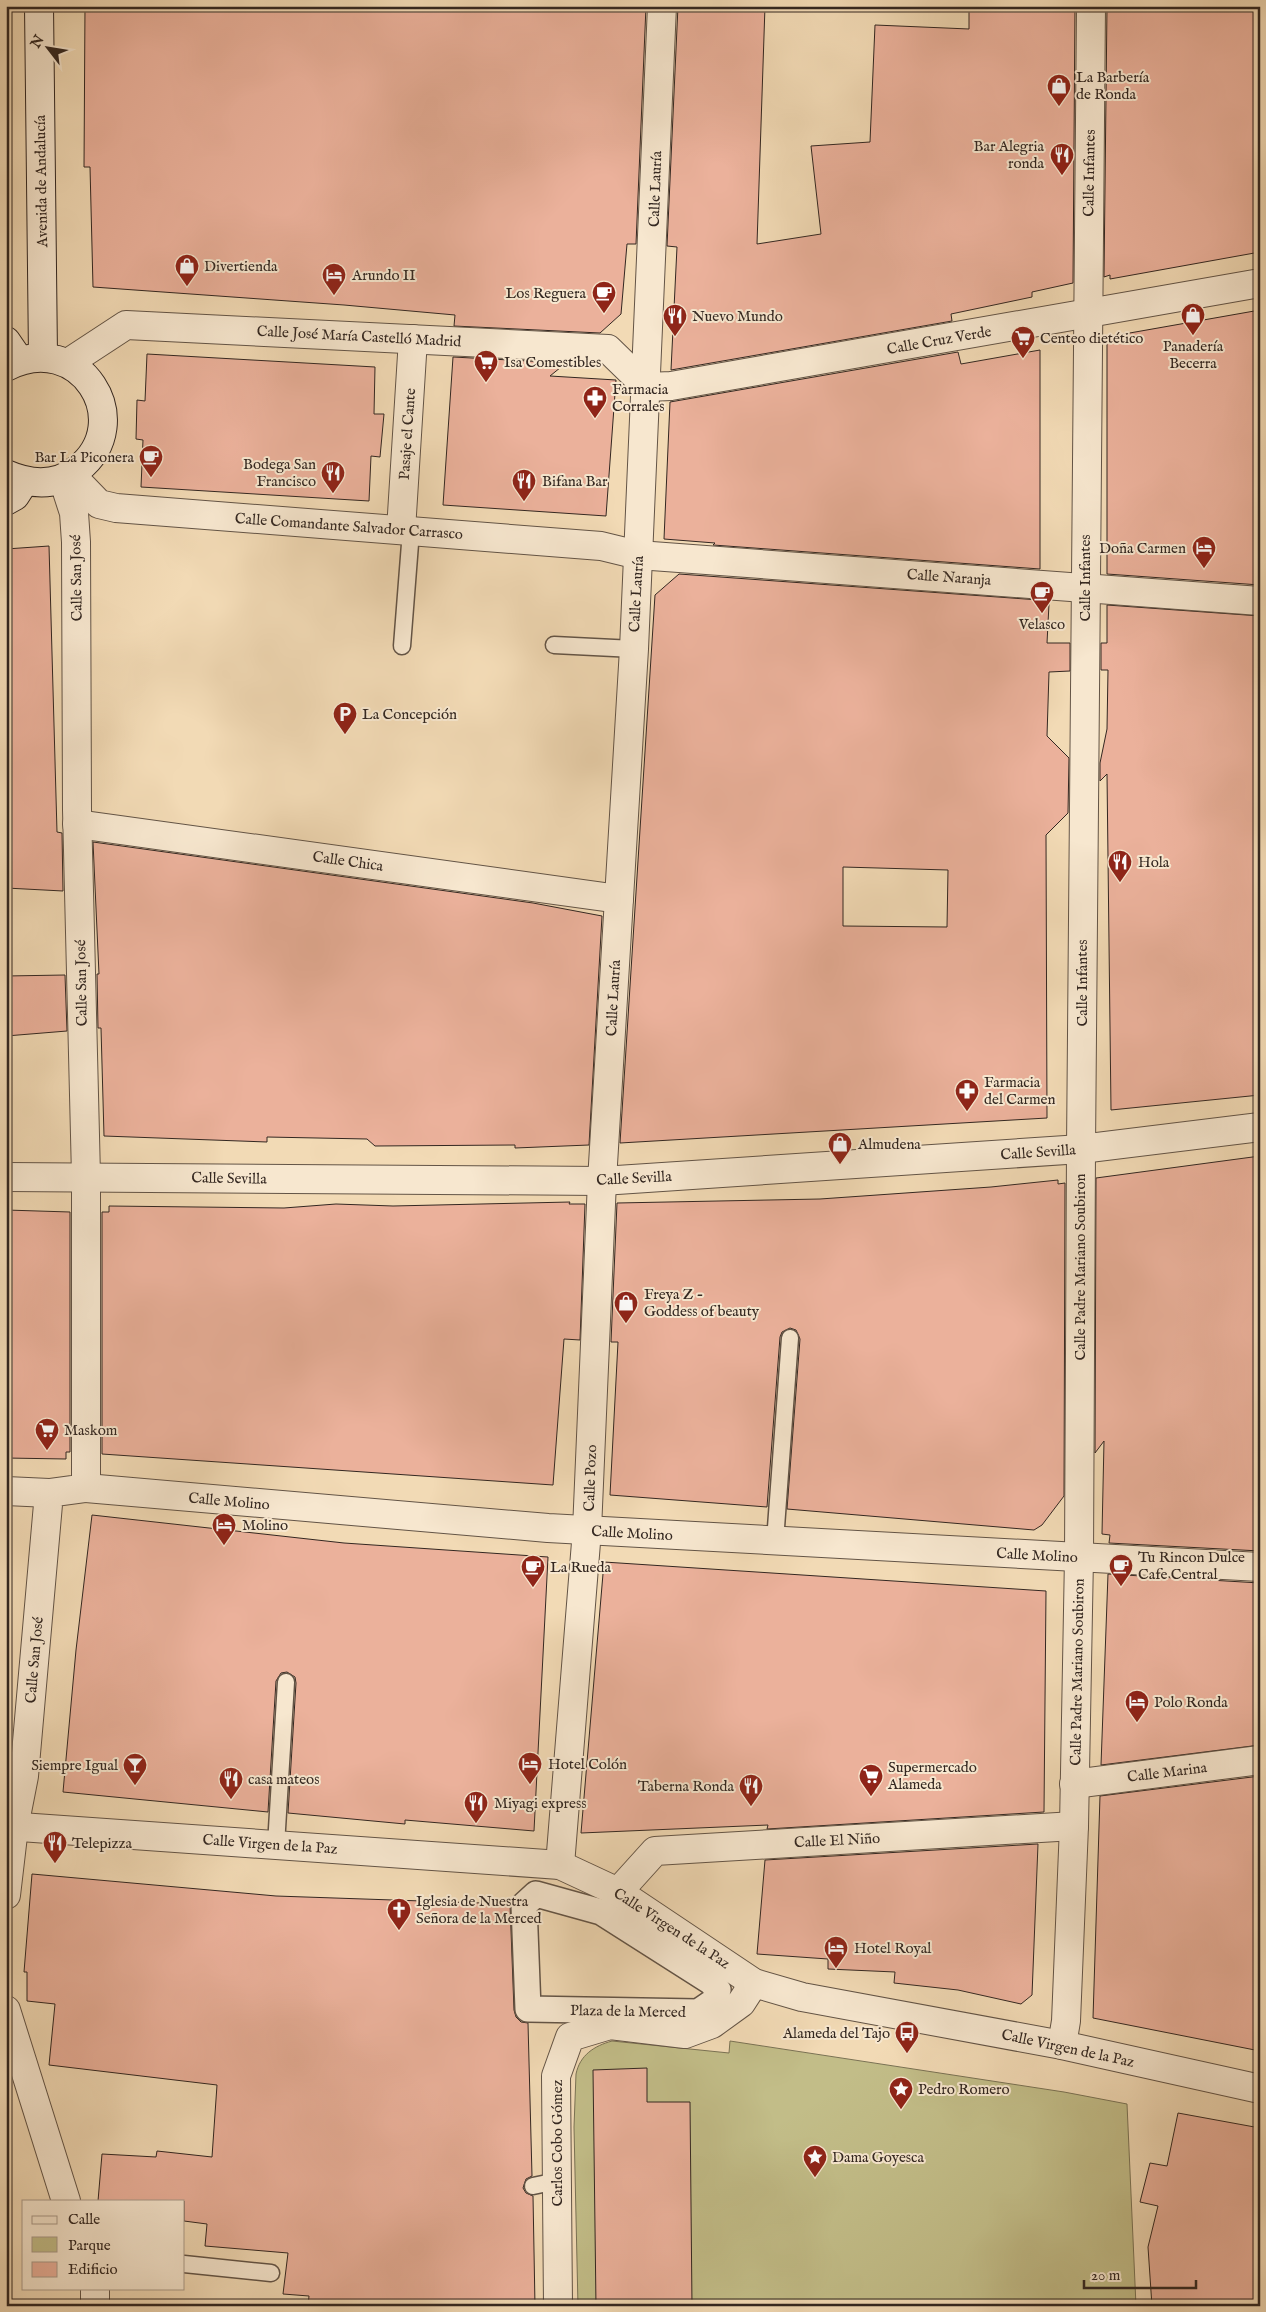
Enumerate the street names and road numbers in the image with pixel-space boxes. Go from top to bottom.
street label: Avenida de Andalucía [31,114,52,248]
street label: Calle Infantes [1079,129,1100,217]
street label: Calle Lauría [645,150,666,228]
street label: Calle José María Castelló Madrid [256,322,463,351]
street label: Calle Cruz Verde [885,322,993,359]
street label: Pasaje el Cante [395,387,420,481]
street label: Calle Comandante Salvador Carrasco [234,509,464,544]
street label: Calle San José [66,534,87,622]
street label: Calle Infantes [1076,534,1095,622]
street label: Calle Lauría [625,555,648,633]
street label: Calle Naranja [906,565,992,590]
street label: Calle Chica [311,847,385,876]
street label: Calle San José [71,939,92,1027]
street label: Calle Infantes [1073,939,1092,1027]
street label: Calle Lauría [602,959,625,1037]
street label: Calle Sevilla [1000,1140,1077,1165]
street label: Calle Sevilla [596,1167,673,1190]
street label: Calle Sevilla [191,1168,267,1189]
street label: Calle Padre Mariano Soubiron [1071,1173,1090,1361]
street label: Calle Pozo [580,1444,601,1512]
street label: Calle Molino [187,1488,270,1515]
street label: Calle Molino [591,1522,673,1545]
street label: Calle Molino [996,1544,1078,1567]
street label: Calle Padre Mariano Soubiron [1066,1578,1089,1766]
street label: Calle San José [21,1616,48,1704]
street label: Calle Marina [1126,1758,1208,1787]
street label: Calle El Niño [793,1829,881,1852]
street label: Calle Virgen de la Paz [202,1830,338,1859]
street label: Calle Virgen de la Paz [610,1884,734,1973]
street label: Plaza de la Merced [570,2001,687,2022]
street label: Calle Virgen de la Paz [1000,2025,1136,2072]
street label: Carlos Cobo Gómez [548,2079,567,2206]

